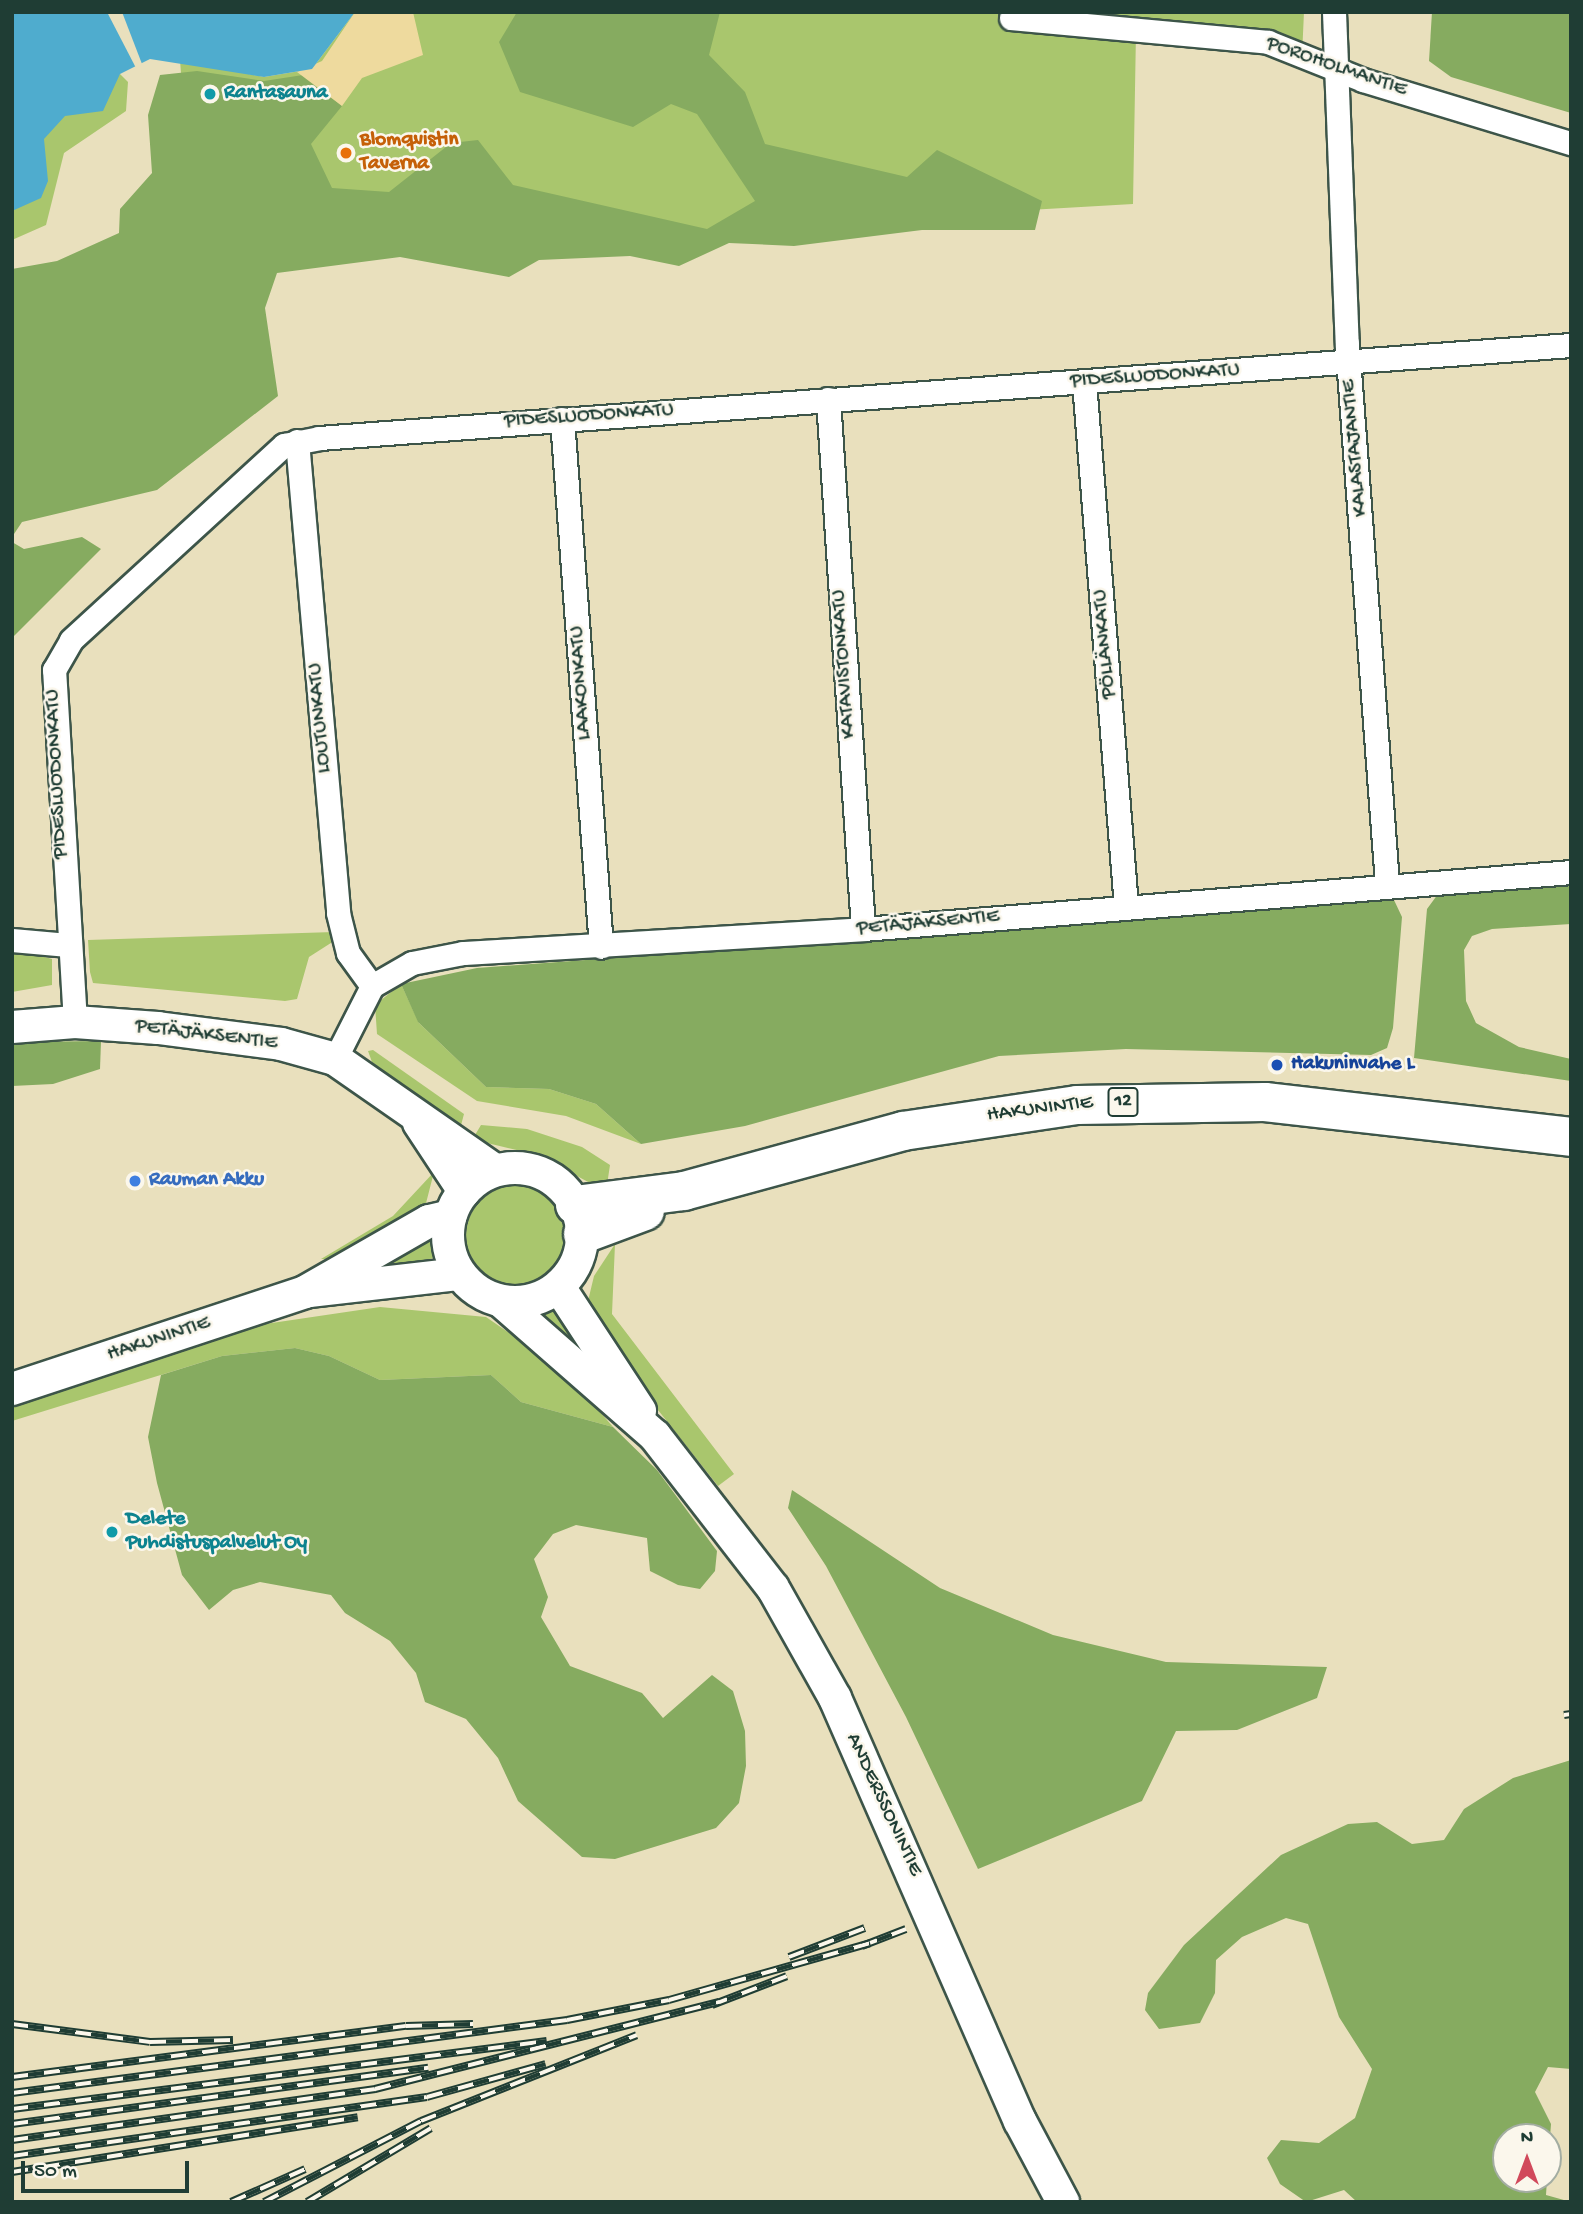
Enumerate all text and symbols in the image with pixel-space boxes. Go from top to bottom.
street label: POROHOLMANTIE [1262,32,1410,104]
place label: Rantasauna [224,81,328,107]
marker: Rantasauna [202,86,218,102]
place label: Blomqvistin Taverna [360,128,458,178]
marker: Blomqvistin Taverna [338,145,354,161]
street label: PIDESLUODONKATU [1069,359,1241,395]
street label: KALASTAJANTIE [1337,378,1375,518]
street label: PIDESLUODONKATU [503,399,675,435]
street label: PÖLLÄNKATU [1089,588,1123,700]
street label: KATAVISTONKATU [827,589,863,739]
street label: LAAKONKATU [565,625,599,741]
street label: LOUTUNKATU [304,662,338,774]
street label: PIDESLUODONKATU [41,689,75,859]
street label: PETÄJÄKSENTIE [856,905,1000,943]
street label: PETÄJÄKSENTIE [134,1015,278,1057]
place label: Hakuninvahe L [1291,1052,1414,1078]
marker: Hakuninvahe L [1269,1057,1285,1073]
road number: 12 [1107,1086,1139,1118]
street label: HAKUNINTIE [985,1091,1095,1129]
place label: Rauman Akku [149,1168,264,1194]
marker: Rauman Akku [127,1173,143,1189]
street label: HAKUNINTIE [104,1312,214,1368]
place label: Delete Puhdistuspalvelut Oy [126,1507,307,1557]
marker: Delete Puhdistuspalvelut Oy [104,1524,120,1540]
street label: ANDERSSONINTIE [839,1730,927,1880]
north arrow [1492,2123,1562,2193]
text: N [1521,2127,1533,2150]
scale bar [24,2148,192,2192]
text: 50 m [34,2160,77,2185]

